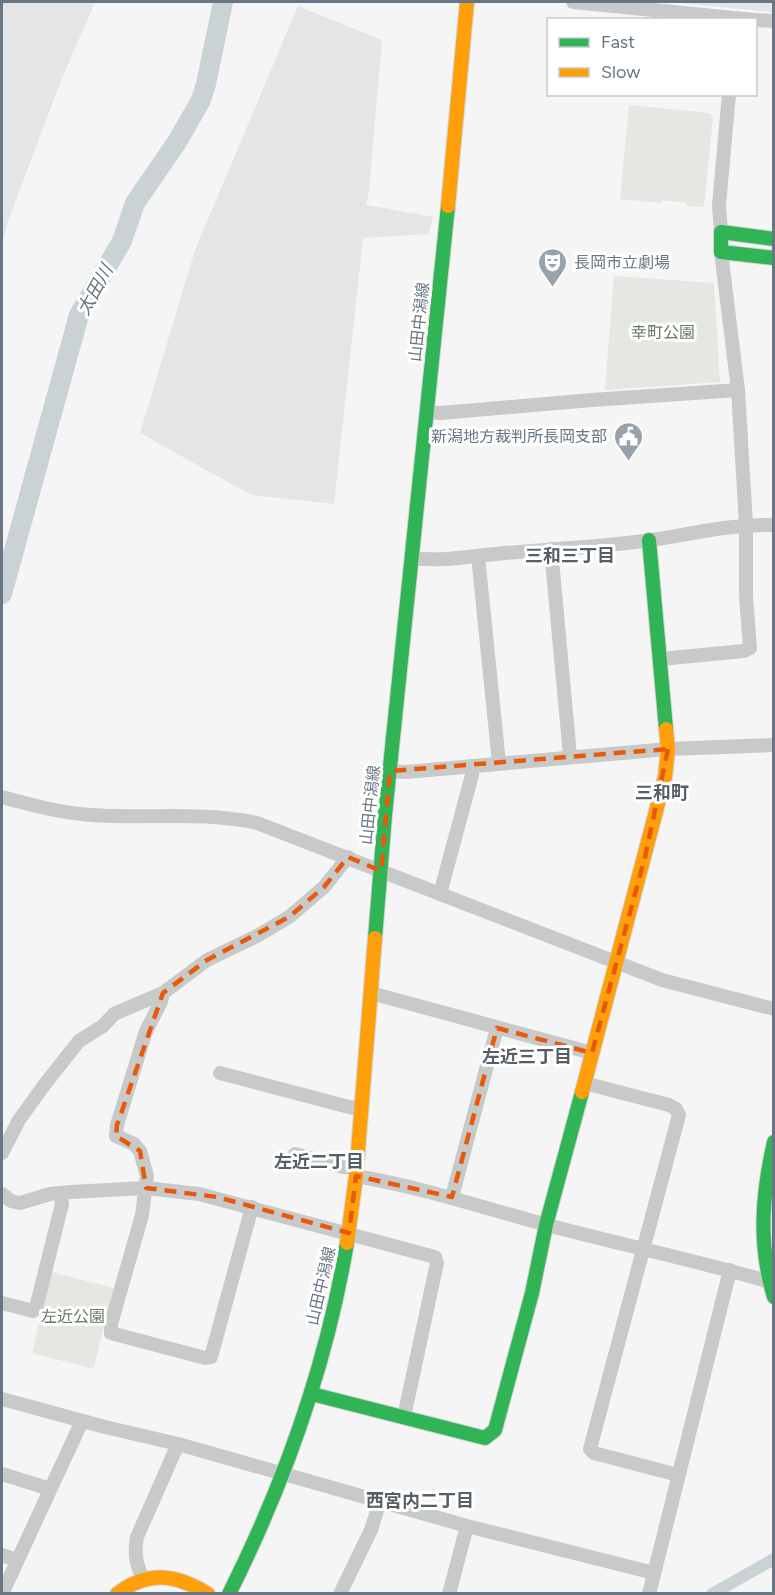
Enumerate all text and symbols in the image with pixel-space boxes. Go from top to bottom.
legend [547,18,757,96]
text: Fast [601,31,635,53]
text: Slow [601,61,640,83]
theatre icon: 長岡市立劇場 [537,246,569,288]
place label: 長岡市立劇場 [574,253,670,272]
water label: 太田川 [72,259,119,319]
street label: 山田中潟線 [405,281,433,363]
park label: 幸町公園 [631,323,695,342]
public building icon: 新潟地方裁判所長岡支部 [612,420,644,462]
place label: 新潟地方裁判所長岡支部 [431,427,607,446]
district label: 三和三丁目 [525,545,615,567]
street label: 山田中潟線 [356,764,384,846]
district label: 三和町 [635,782,689,804]
district label: 左近三丁目 [482,1046,572,1068]
district label: 左近二丁目 [274,1151,364,1173]
street label: 山田中潟線 [303,1245,339,1327]
park label: 左近公園 [41,1307,105,1326]
district label: 西宮内二丁目 [366,1490,474,1512]

